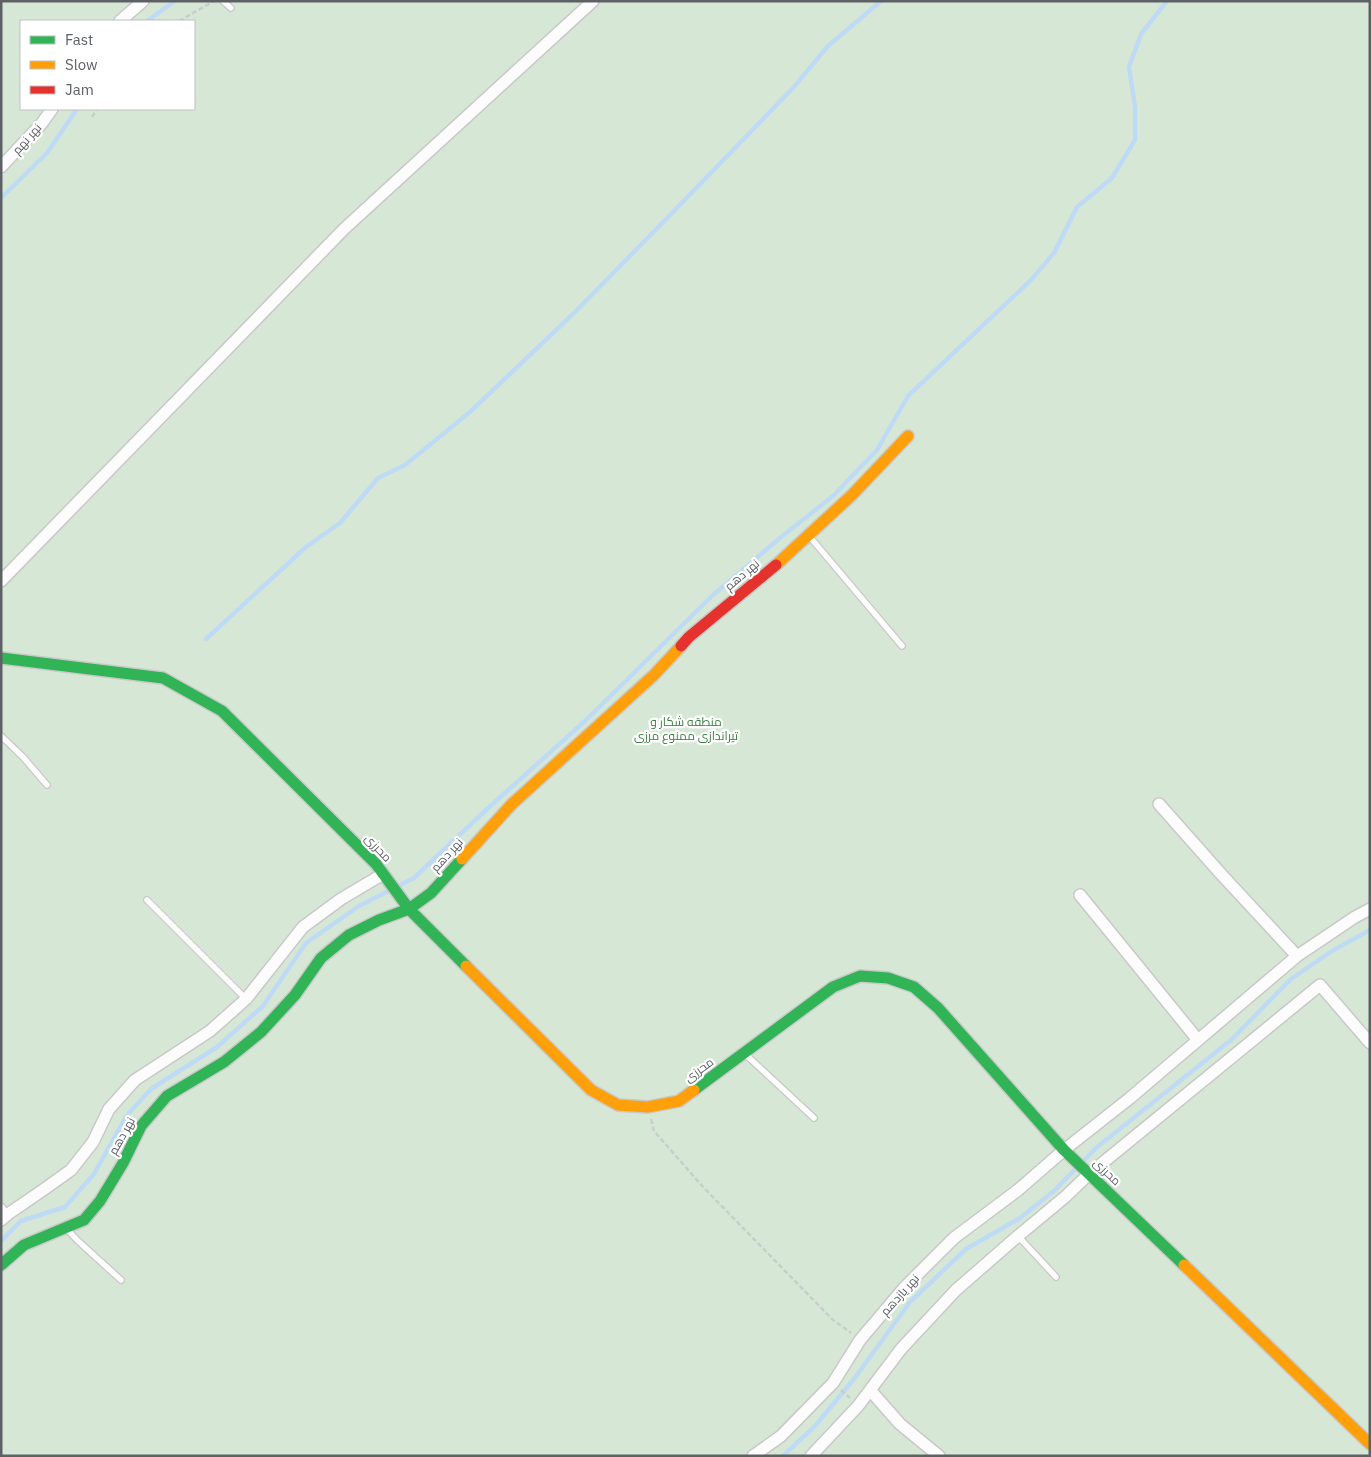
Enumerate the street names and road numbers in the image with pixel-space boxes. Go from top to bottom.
street label: نهر نهم [9,120,45,158]
street label: نهر دهم [721,556,763,594]
street label: محرزی [362,831,395,865]
street label: نهر دهم [427,834,467,876]
street label: محرزی [681,1054,716,1085]
street label: نهر دهم [105,1114,139,1158]
street label: محرزی [1090,1155,1124,1188]
street label: نهر یازدهم [877,1271,923,1319]

